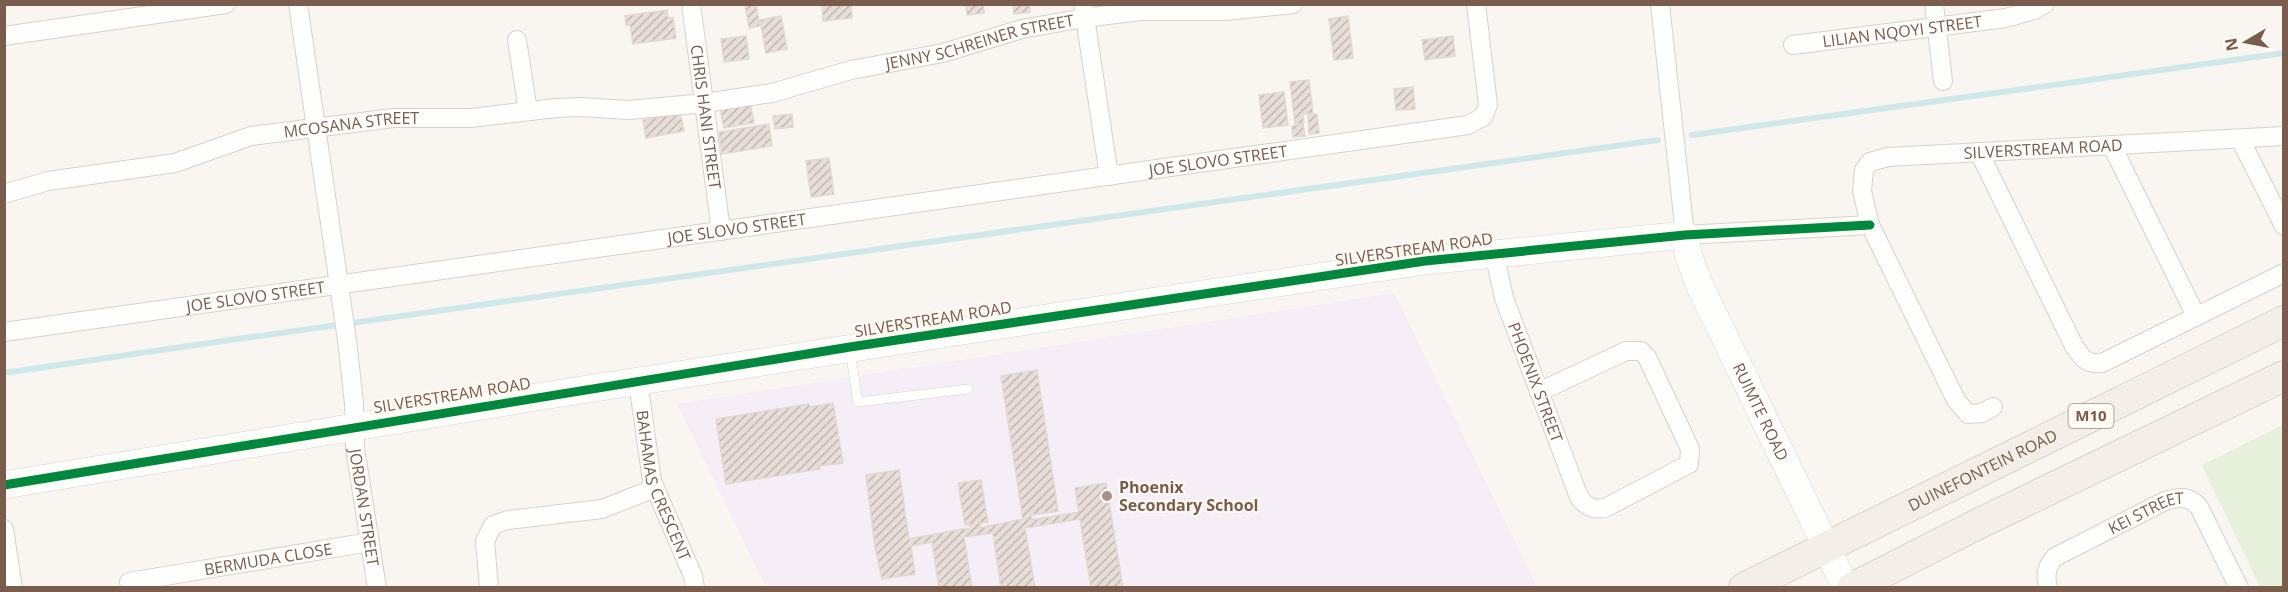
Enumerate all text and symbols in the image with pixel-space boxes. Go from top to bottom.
street label: JENNY SCHREINER STREET [882,9,1076,75]
street label: LILIAN NQOYI STREET [1821,10,1983,52]
north arrow [2216,12,2276,72]
text: N [2219,36,2243,53]
street label: CHRIS HANI STREET [685,43,726,191]
street label: MCOSANA STREET [282,107,419,143]
street label: SILVERSTREAM ROAD [1963,134,2123,164]
street label: JOE SLOVO STREET [1145,140,1289,181]
street label: JOE SLOVO STREET [664,208,808,249]
street label: SILVERSTREAM ROAD [1334,227,1494,271]
street label: JOE SLOVO STREET [183,276,326,317]
street label: SILVERSTREAM ROAD [853,296,1013,342]
street label: PHOENIX STREET [1503,319,1568,445]
street label: RUIMTE ROAD [1728,359,1794,464]
street label: SILVERSTREAM ROAD [372,372,532,418]
road number: M10 [2068,404,2114,428]
street label: BAHAMAS CRESCENT [631,409,696,564]
street label: DUINEFONTEIN ROAD [1904,424,2061,516]
street label: JORDAN STREET [344,445,384,568]
place label: Phoenix Secondary School [1119,476,1258,516]
street label: KEI STREET [2104,487,2184,539]
marker: Phoenix Secondary School [1100,489,1114,503]
street label: BERMUDA CLOSE [202,537,334,580]

